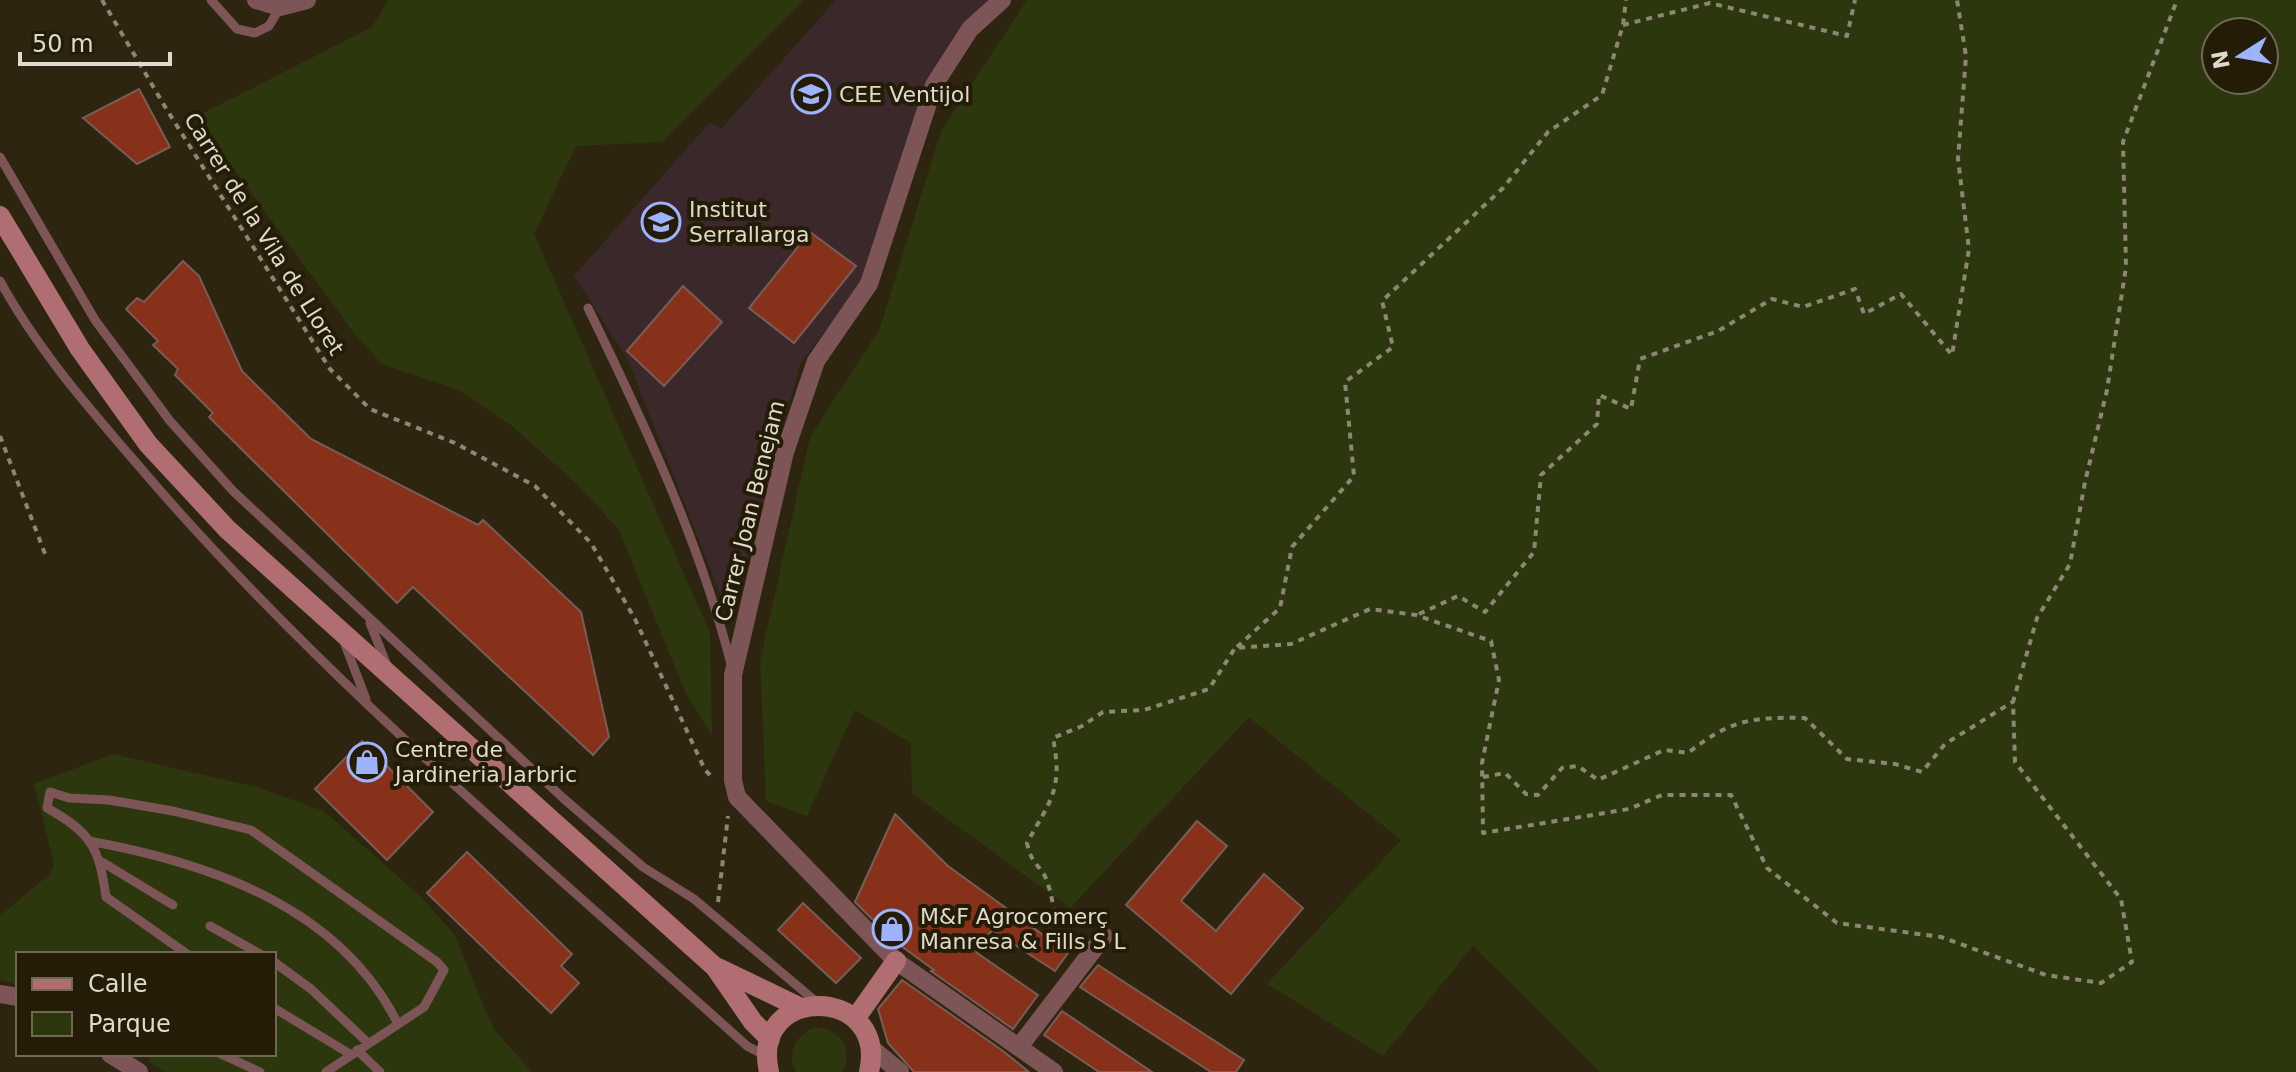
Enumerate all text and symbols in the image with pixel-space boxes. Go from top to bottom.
scale bar [20,16,170,66]
north arrow [2200,16,2280,96]
text: 50 m [32,30,94,58]
text: N [2207,48,2235,71]
school or university icon: CEE Ventijol [790,73,832,115]
place label: CEE Ventijol [839,82,970,107]
street label: Carrer de la Vila de Lloret [179,108,349,360]
place label: Institut Serrallarga [689,197,810,247]
school or university icon: Institut Serrallarga [640,201,682,243]
street label: Carrer Joan Benejam [710,398,790,624]
place label: Centre de Jardineria Jarbric [393,737,577,787]
shop icon: Centre de Jardineria Jarbric [346,741,388,783]
place label: M&F Agrocomerç Manresa & Fills S L [920,904,1126,954]
shop icon: M&F Agrocomerç Manresa & Fills S L [871,908,913,950]
legend [16,952,276,1056]
text: Calle [88,970,148,998]
text: Parque [88,1010,171,1038]

